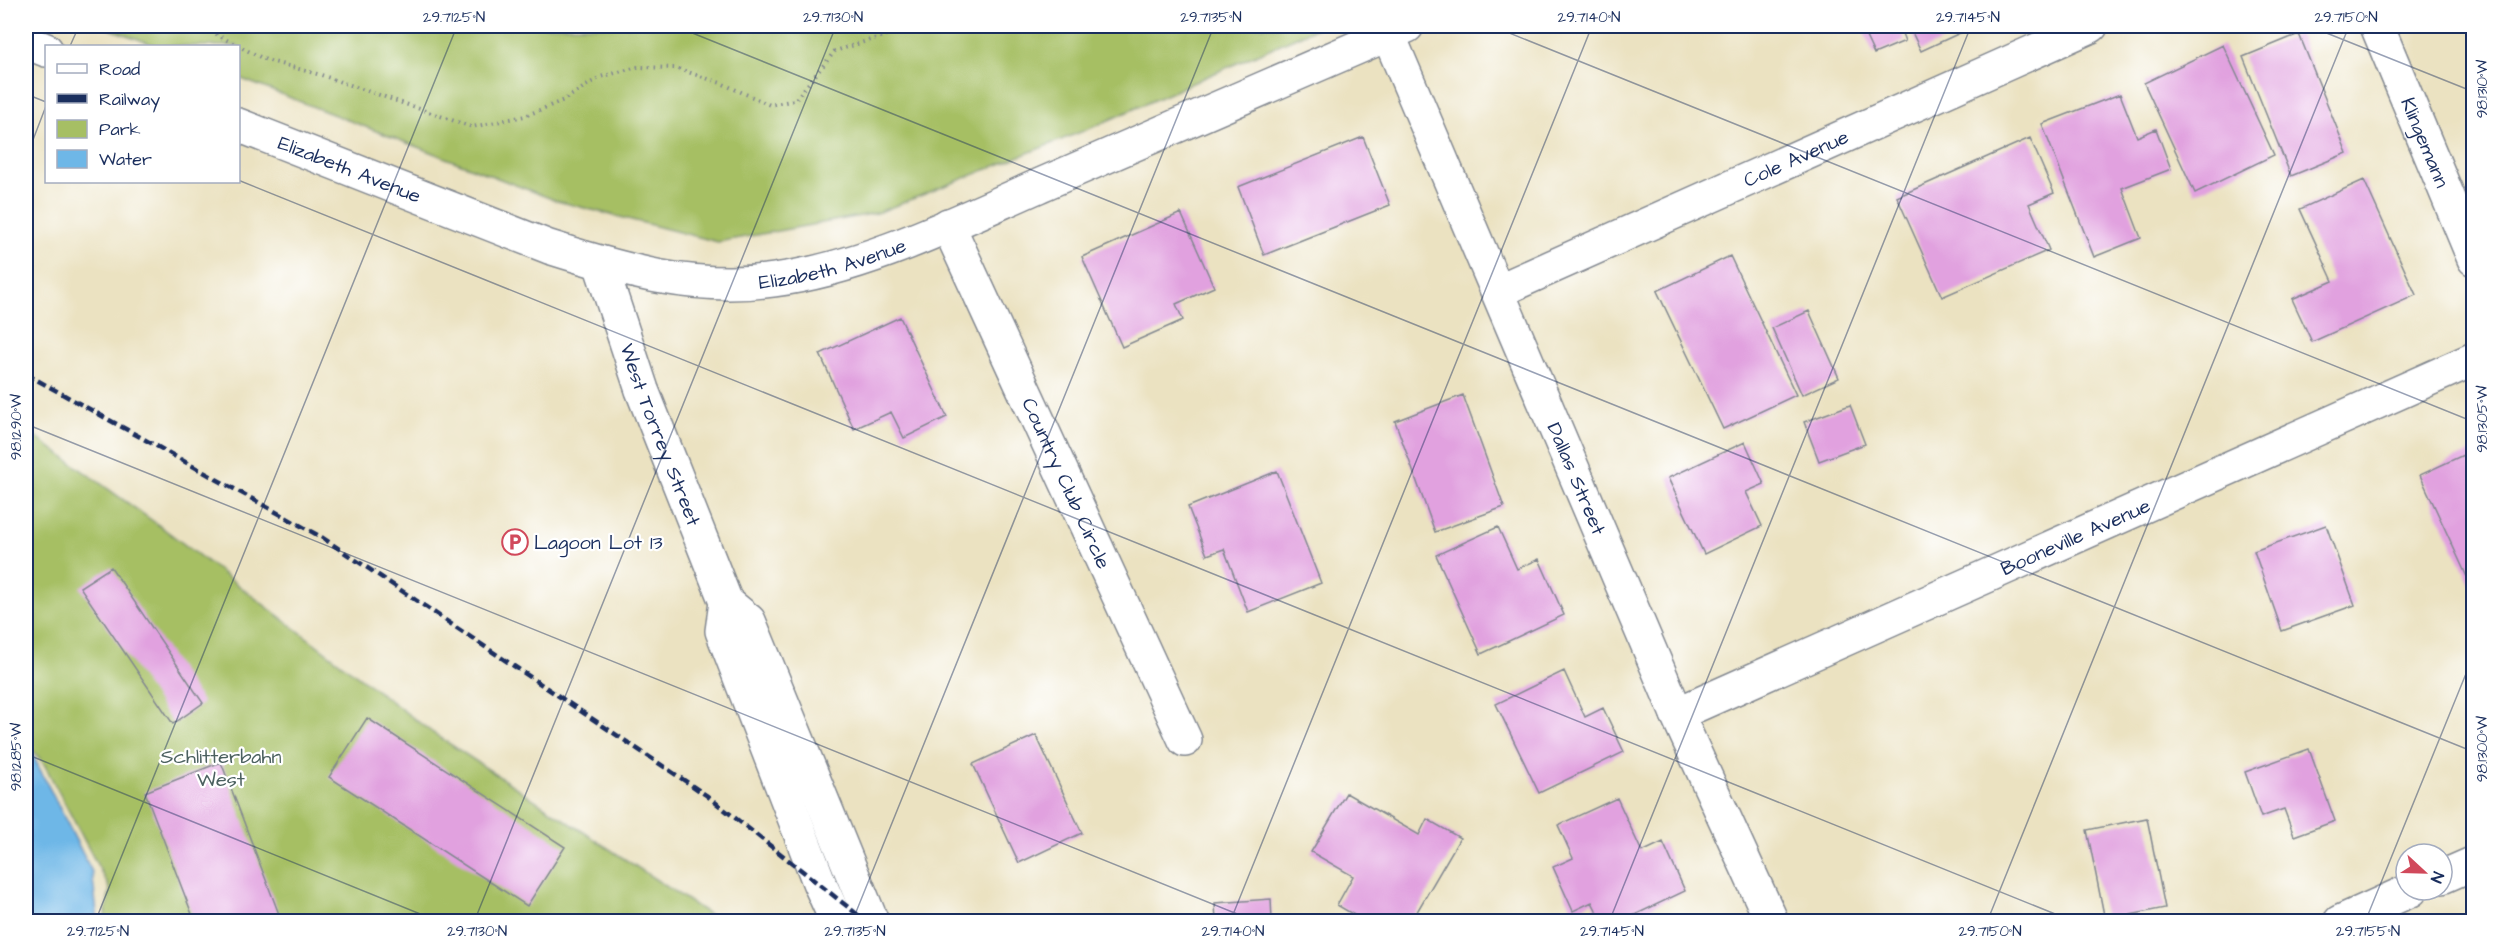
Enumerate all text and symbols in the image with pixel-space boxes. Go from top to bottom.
text: 29.7125°N [423,7,485,28]
text: 29.7130°N [803,7,863,28]
text: 29.7135°N [1180,7,1242,28]
text: 29.7140°N [1558,7,1620,28]
text: 29.7145°N [1936,7,2000,28]
text: 29.7150°N [2314,7,2378,28]
legend [45,45,240,183]
text: Road [99,57,140,82]
text: 98.1310°W [2472,60,2493,118]
text: Railway [99,87,160,113]
street label: Klingemann [2393,93,2456,192]
text: Park [99,117,141,142]
street label: Cole Avenue [1739,123,1853,195]
street label: Elizabeth Avenue [274,129,425,210]
text: Water [99,147,152,172]
street label: Elizabeth Avenue [757,232,910,297]
street label: West Torrey Street [613,340,707,530]
text: 98.1305°W [2472,385,2493,453]
street label: Country Club Circle [1014,393,1117,574]
text: 98.1290°W [6,394,27,460]
street label: Dallas Street [1540,418,1612,539]
street label: Booneville Avenue [1996,492,2155,583]
parking icon: Lagoon Lot 13 [500,527,530,557]
place label: Lagoon Lot 13 [534,529,663,558]
text: 98.1300°W [2472,716,2493,782]
text: 98.1285°W [6,723,27,791]
park label: Schlitterbahn West [161,743,281,794]
north arrow [2394,842,2454,902]
text: N [2425,868,2449,886]
text: 29.7125°N [67,921,129,942]
text: 29.7130°N [447,921,507,942]
text: 29.7135°N [824,921,886,942]
text: 29.7140°N [1202,921,1264,942]
text: 29.7145°N [1580,921,1644,942]
text: 29.7150°N [1958,921,2022,942]
text: 29.7155°N [2336,921,2400,942]

